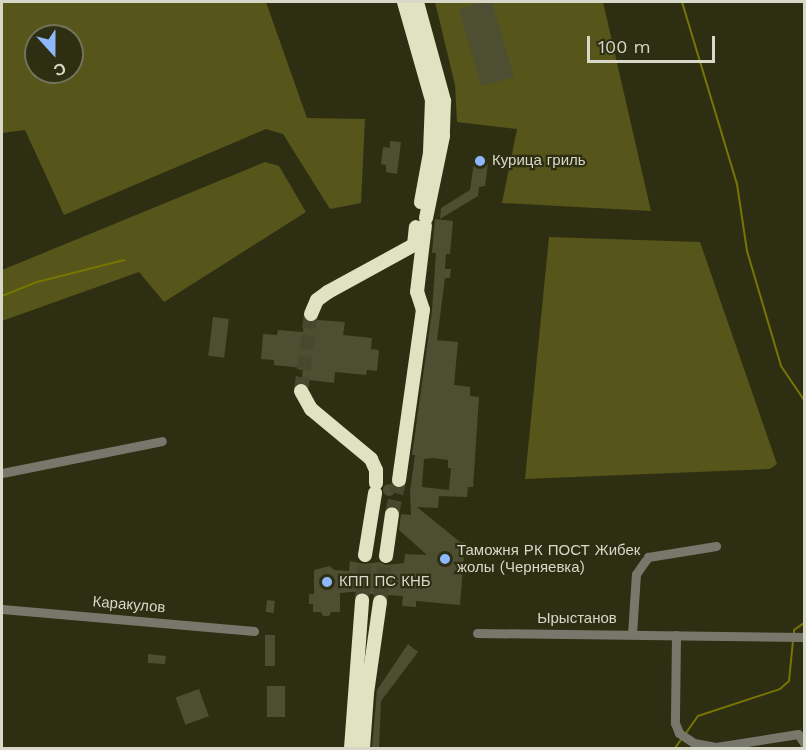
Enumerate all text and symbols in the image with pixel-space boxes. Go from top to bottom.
north arrow [24,24,84,84]
scale bar [590,24,718,62]
text: 100 m [598,36,651,57]
text: С [51,58,69,80]
place label: Курица гриль [492,152,586,170]
marker: Курица гриль [473,154,487,168]
place label: Таможня РК ПОСТ Жибек жолы (Черняевка) [457,541,640,576]
marker: Таможня РК ПОСТ Жибек жолы (Черняевка) [438,552,452,566]
place label: КПП ПС КНБ [339,573,431,591]
marker: КПП ПС КНБ [320,575,334,589]
street label: Каракулов [92,593,166,617]
street label: Ырыстанов [537,610,617,628]

